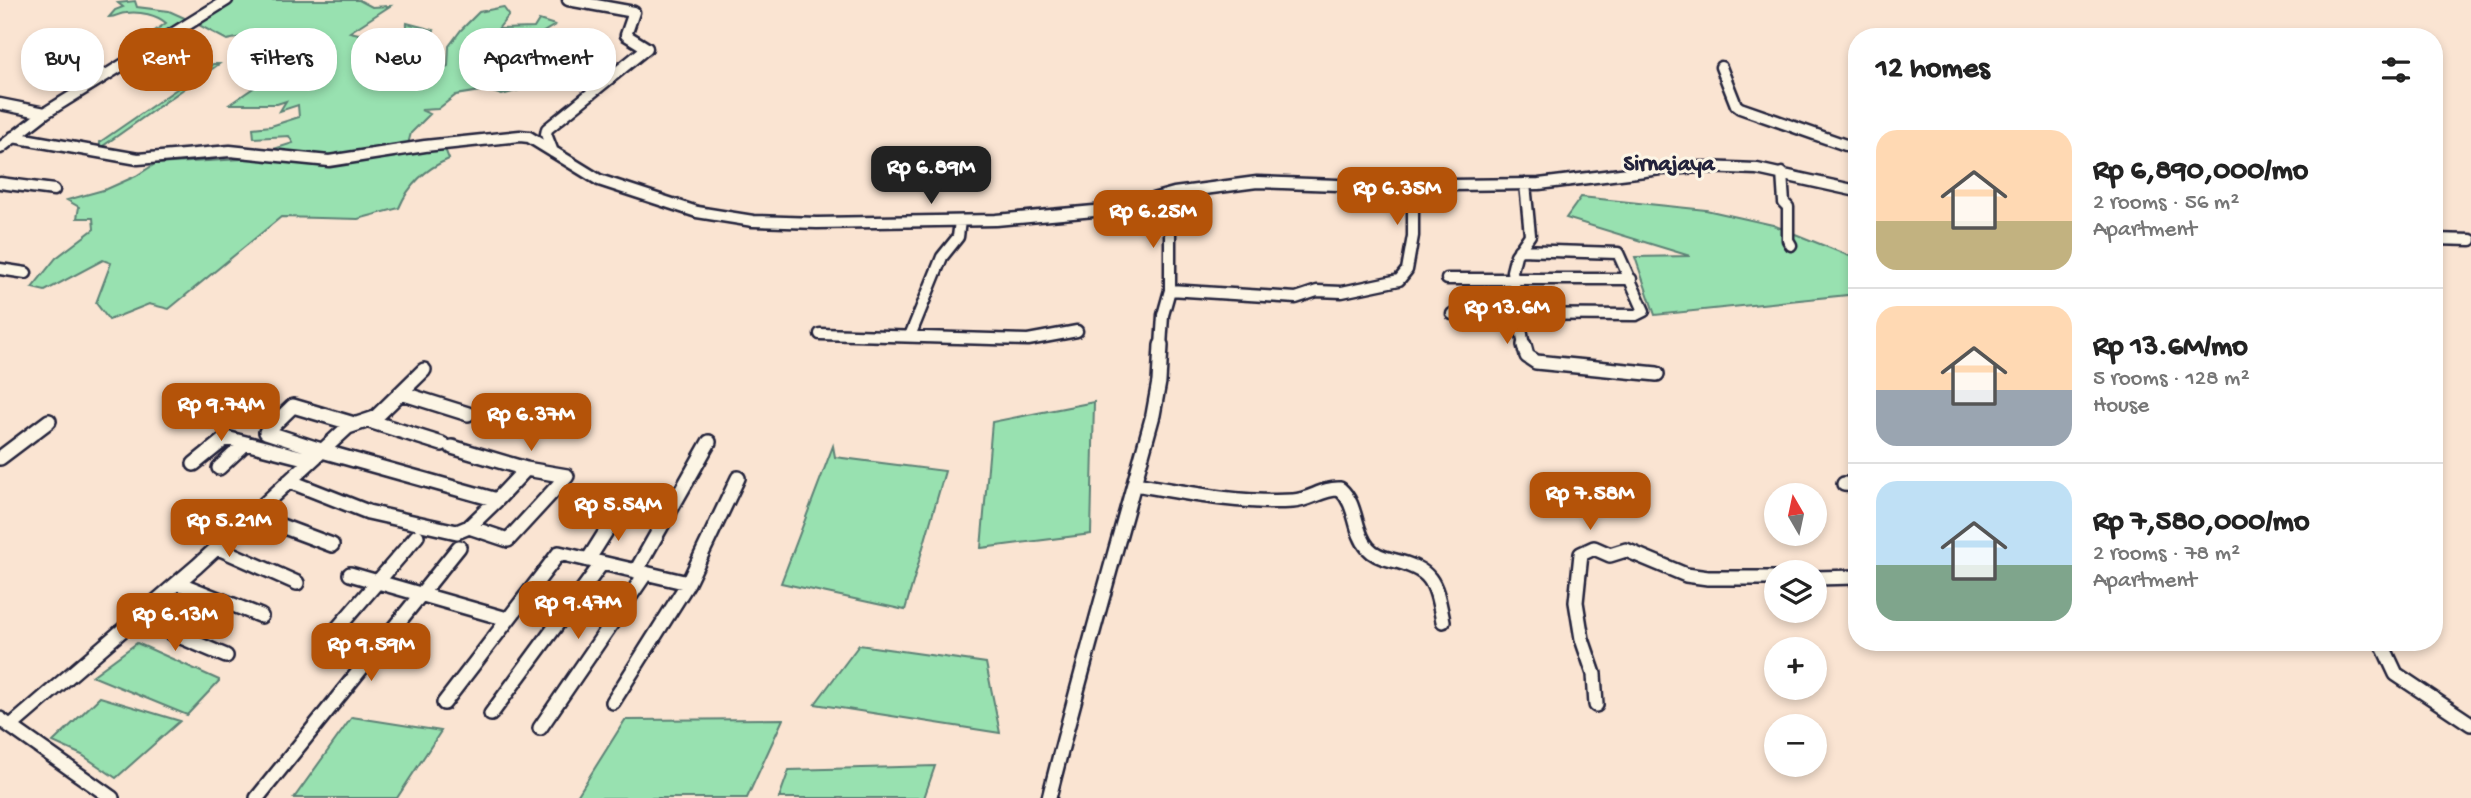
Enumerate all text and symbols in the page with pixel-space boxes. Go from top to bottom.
chip: Buy [21,28,104,91]
chip: Rent [118,28,213,91]
chip: Filters [227,28,337,91]
chip: New [351,28,445,91]
chip: Apartment [459,28,616,91]
icon: filters [2377,51,2415,89]
text: 12 homes [1876,53,1989,88]
pin: Rp 6.89M [859,146,1003,206]
district label: Sirnajaya [1623,152,1716,179]
text: Rp 6.89M [887,155,975,182]
text: Rp 6,890,000/mo [2093,155,2308,190]
icon: home [1932,158,2016,242]
pin: Rp 6.35M [1325,168,1469,227]
text: Rp 6.35M [1353,176,1441,203]
pin: Rp 6.25M [1081,190,1225,250]
text: 2 rooms · 56 m² [2093,190,2239,217]
text: Rp 6.25M [1109,199,1197,226]
text: Apartment [2093,217,2197,244]
pin: Rp 13.6M [1435,286,1579,346]
text: Rp 13.6M [1465,295,1549,322]
text: Rp 13.6M/mo [2093,331,2248,366]
icon: home [1932,334,2016,418]
text: 5 rooms · 128 m² [2093,366,2250,393]
pin: Rp 9.74M [149,384,293,443]
text: Rp 9.74M [178,392,264,419]
pin: Rp 6.37M [459,393,603,453]
text: House [2093,393,2149,420]
text: Rp 6.37M [487,402,575,429]
pin: Rp 7.58M [1518,472,1662,532]
text: Rp 7.58M [1546,481,1634,508]
north arrow [1764,483,1827,546]
map controls [1764,483,1827,777]
pin: Rp 5.54M [546,484,690,543]
text: Rp 5.54M [574,492,662,519]
pin: Rp 5.21M [157,500,301,559]
text: Rp 7,580,000/mo [2093,506,2309,541]
text: Rp 5.21M [187,508,271,535]
icon: home [1932,509,2016,593]
text: 2 rooms · 78 m² [2093,541,2240,568]
button: layers [1764,560,1827,623]
text: Apartment [2093,568,2197,595]
pin: Rp 9.47M [506,582,650,641]
text: Rp 9.47M [535,590,621,617]
pin: Rp 6.13M [103,594,247,653]
text: Rp 6.13M [133,602,217,629]
pin: Rp 9.59M [299,624,443,683]
text: Rp 9.59M [327,632,415,659]
button: + [1764,637,1827,700]
button: − [1764,714,1827,777]

